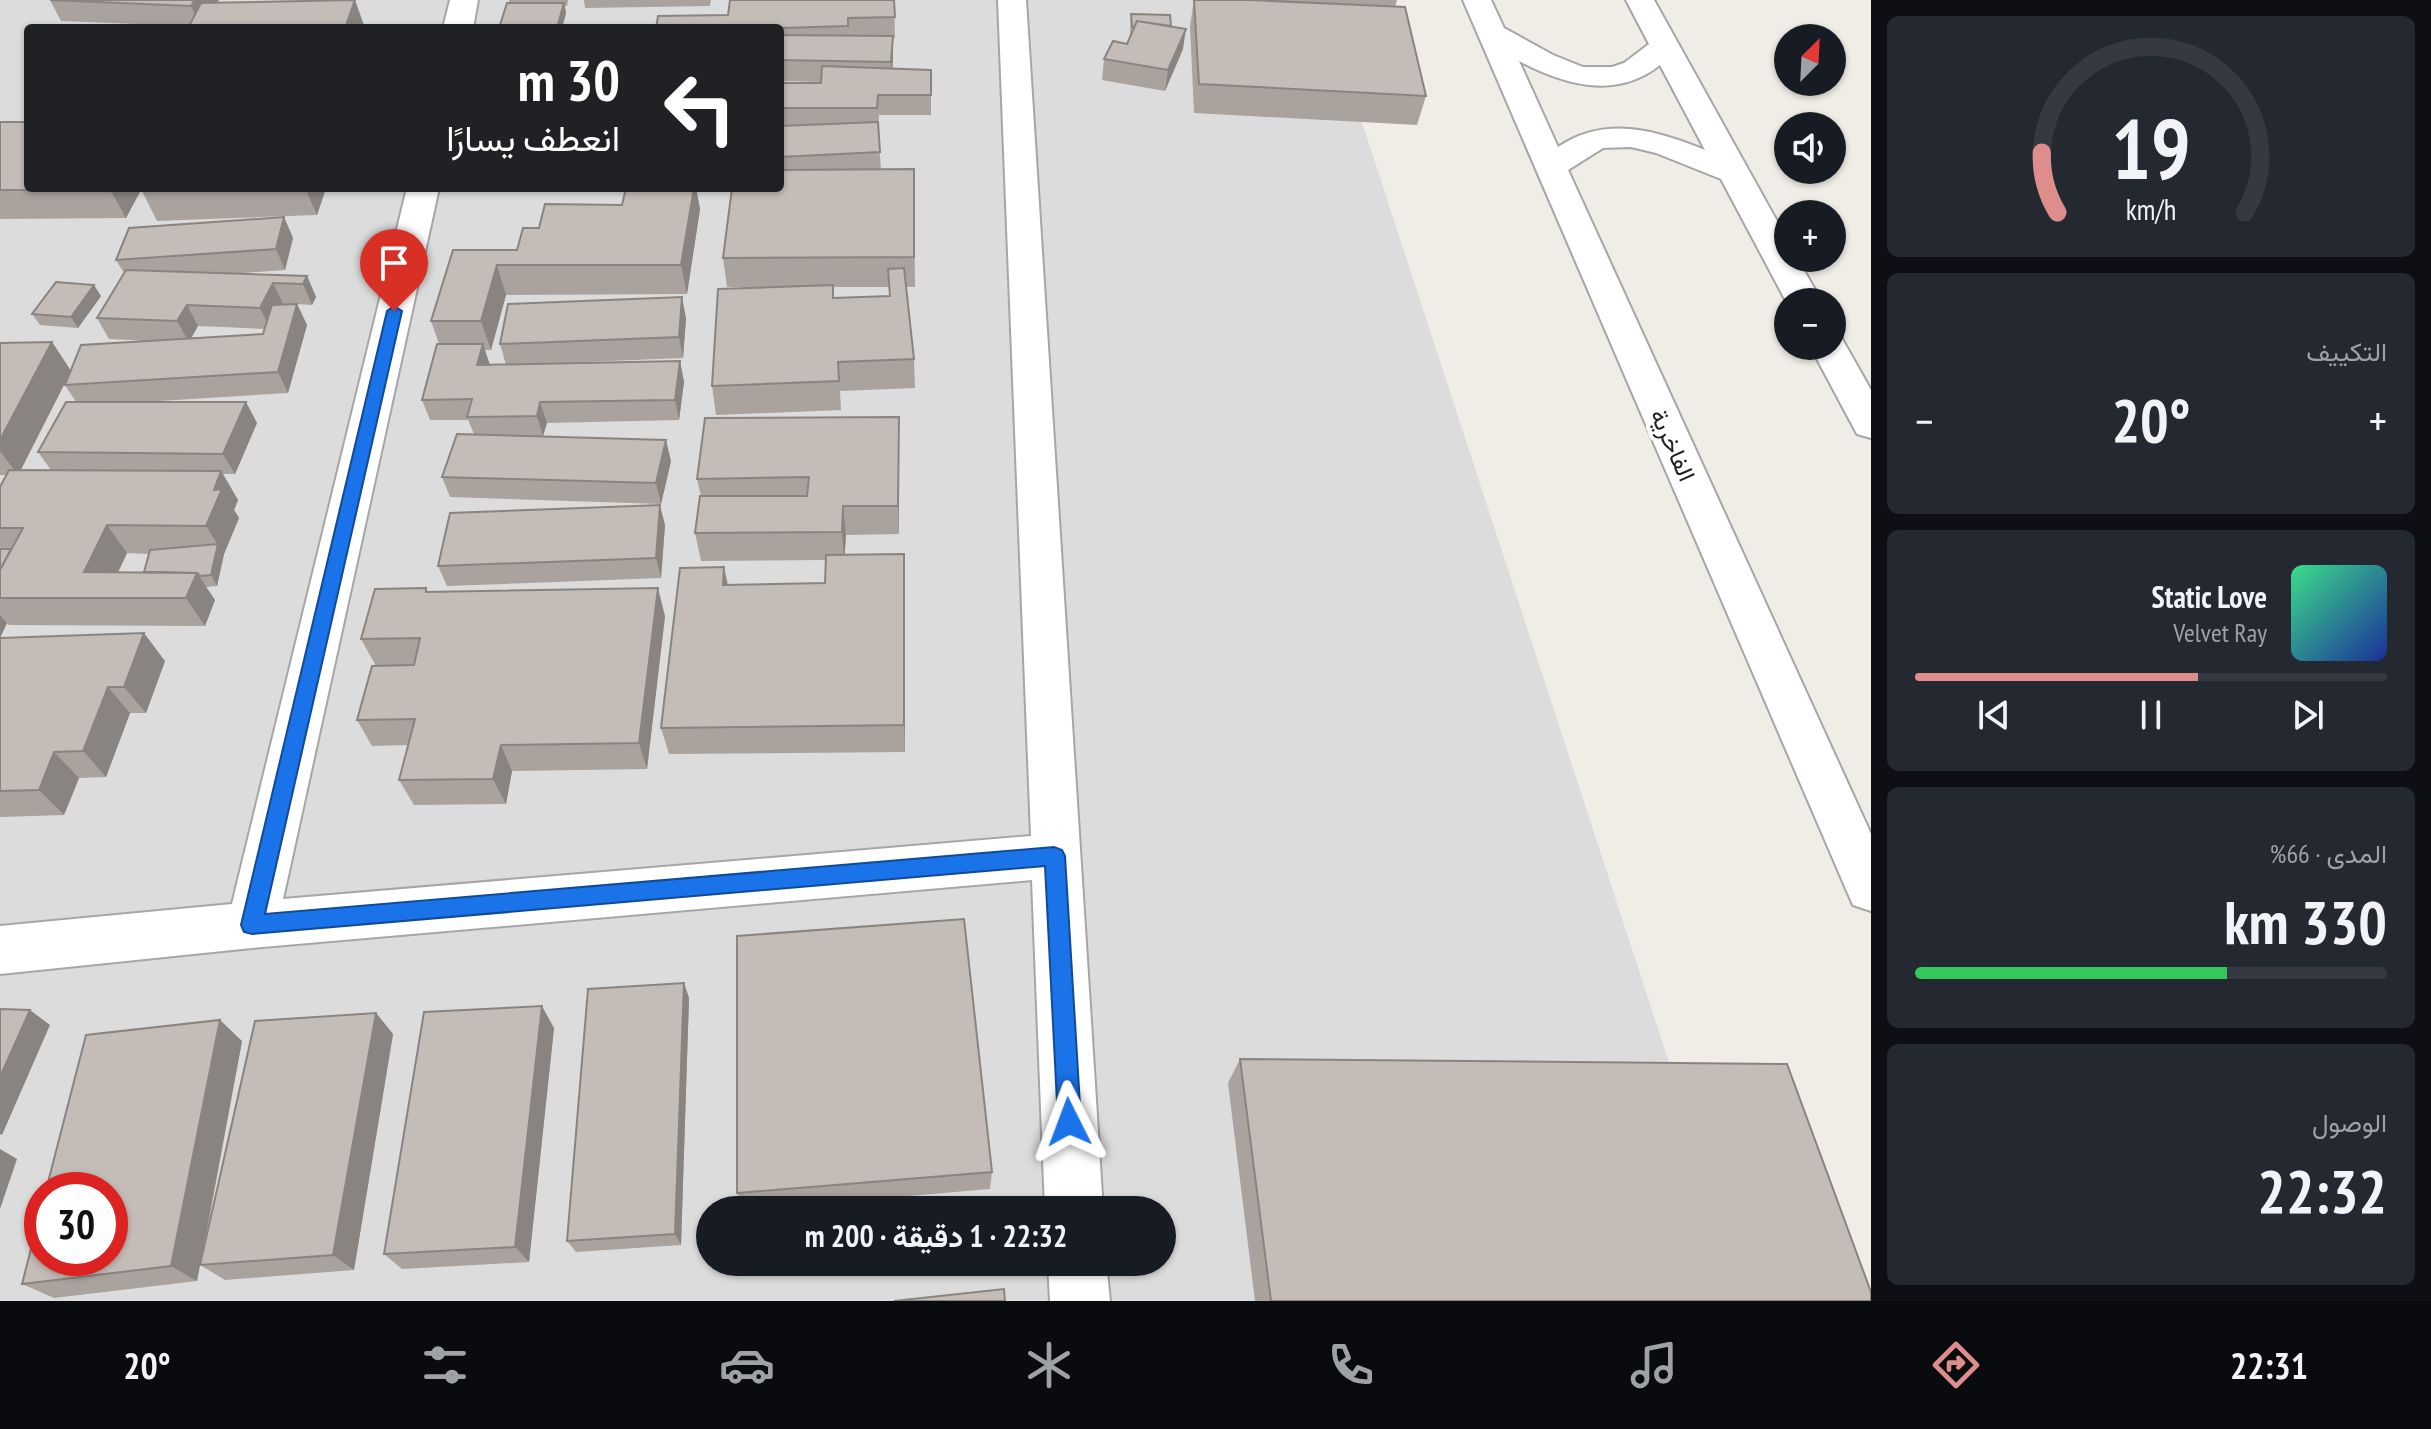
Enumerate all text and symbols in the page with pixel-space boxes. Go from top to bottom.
north arrow [1774,24,1846,96]
map controls [1774,24,1846,360]
text: 30 m [518,44,620,116]
icon: left [648,56,752,160]
text: 19 [2111,93,2191,201]
button: sound [1774,112,1846,184]
text: انعطف يسارًا [446,114,620,161]
text: km/h [2126,191,2176,228]
button: + [1774,200,1846,272]
pin [360,229,428,311]
icon: arrive [372,241,416,285]
button: − [1774,288,1846,360]
text: التكييف [2306,335,2387,368]
text: 20° [2111,381,2191,459]
text: − [1915,392,1933,449]
text: + [2369,392,2387,449]
street label: الفاخرية [1643,404,1703,486]
text: Static Love [2152,577,2267,616]
text: Velvet Ray [2173,616,2267,649]
icon: previous [1972,693,2016,737]
icon: pause [2129,693,2173,737]
icon: next [2286,693,2330,737]
text: المدى · 66% [2270,837,2387,870]
text: 330 km [2224,883,2387,961]
position arrow [1027,1080,1111,1164]
text: الوصول [2312,1106,2387,1139]
text: 22:32 [2257,1152,2387,1230]
speed limit sign: 30 [24,1172,128,1276]
text: 22:32 · 1 دقيقة · 200 m [805,1216,1067,1255]
icon: filters [417,1337,473,1393]
icon: car [719,1337,775,1393]
icon: climate [1021,1337,1077,1393]
icon: phone [1323,1337,1379,1393]
icon: music [1626,1337,1682,1393]
icon: directions [1928,1337,1984,1393]
text: 20° [123,1342,171,1389]
text: 22:31 [2230,1342,2308,1389]

